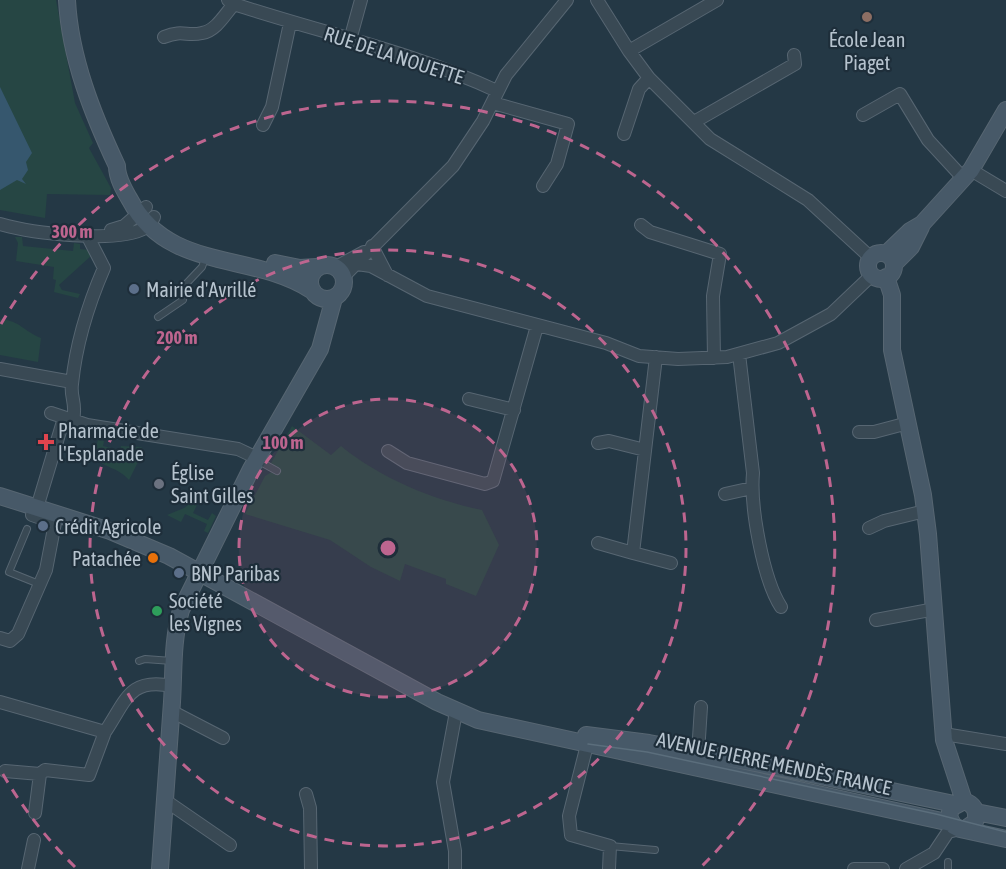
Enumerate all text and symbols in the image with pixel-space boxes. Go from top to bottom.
marker: École Jean Piaget [860,10,874,24]
street label: RUE DE LA NOUETTE [321,22,467,89]
place label: École Jean Piaget [829,28,905,74]
text: 300 m [52,221,92,242]
place label: Mairie d'Avrillé [146,278,256,301]
marker: Mairie d'Avrillé [127,282,141,296]
text: 200 m [157,327,197,348]
place label: Pharmacie de l'Esplanade [58,419,159,465]
text: 100 m [263,432,303,453]
marker: Pharmacie de l'Esplanade [39,435,53,449]
place label: Église Saint Gilles [171,461,253,507]
marker: Église Saint Gilles [152,477,166,491]
place label: Crédit Agricole [55,515,161,538]
marker: Crédit Agricole [36,519,50,533]
centre of rings [378,538,398,558]
place label: Patachée [72,547,141,570]
marker: Patachée [146,551,160,565]
place label: BNP Paribas [191,562,280,585]
marker: BNP Paribas [172,566,186,580]
place label: Société les Vignes [169,589,242,635]
marker: Société les Vignes [150,604,164,618]
street label: AVENUE PIERRE MENDÈS FRANCE [655,727,894,799]

